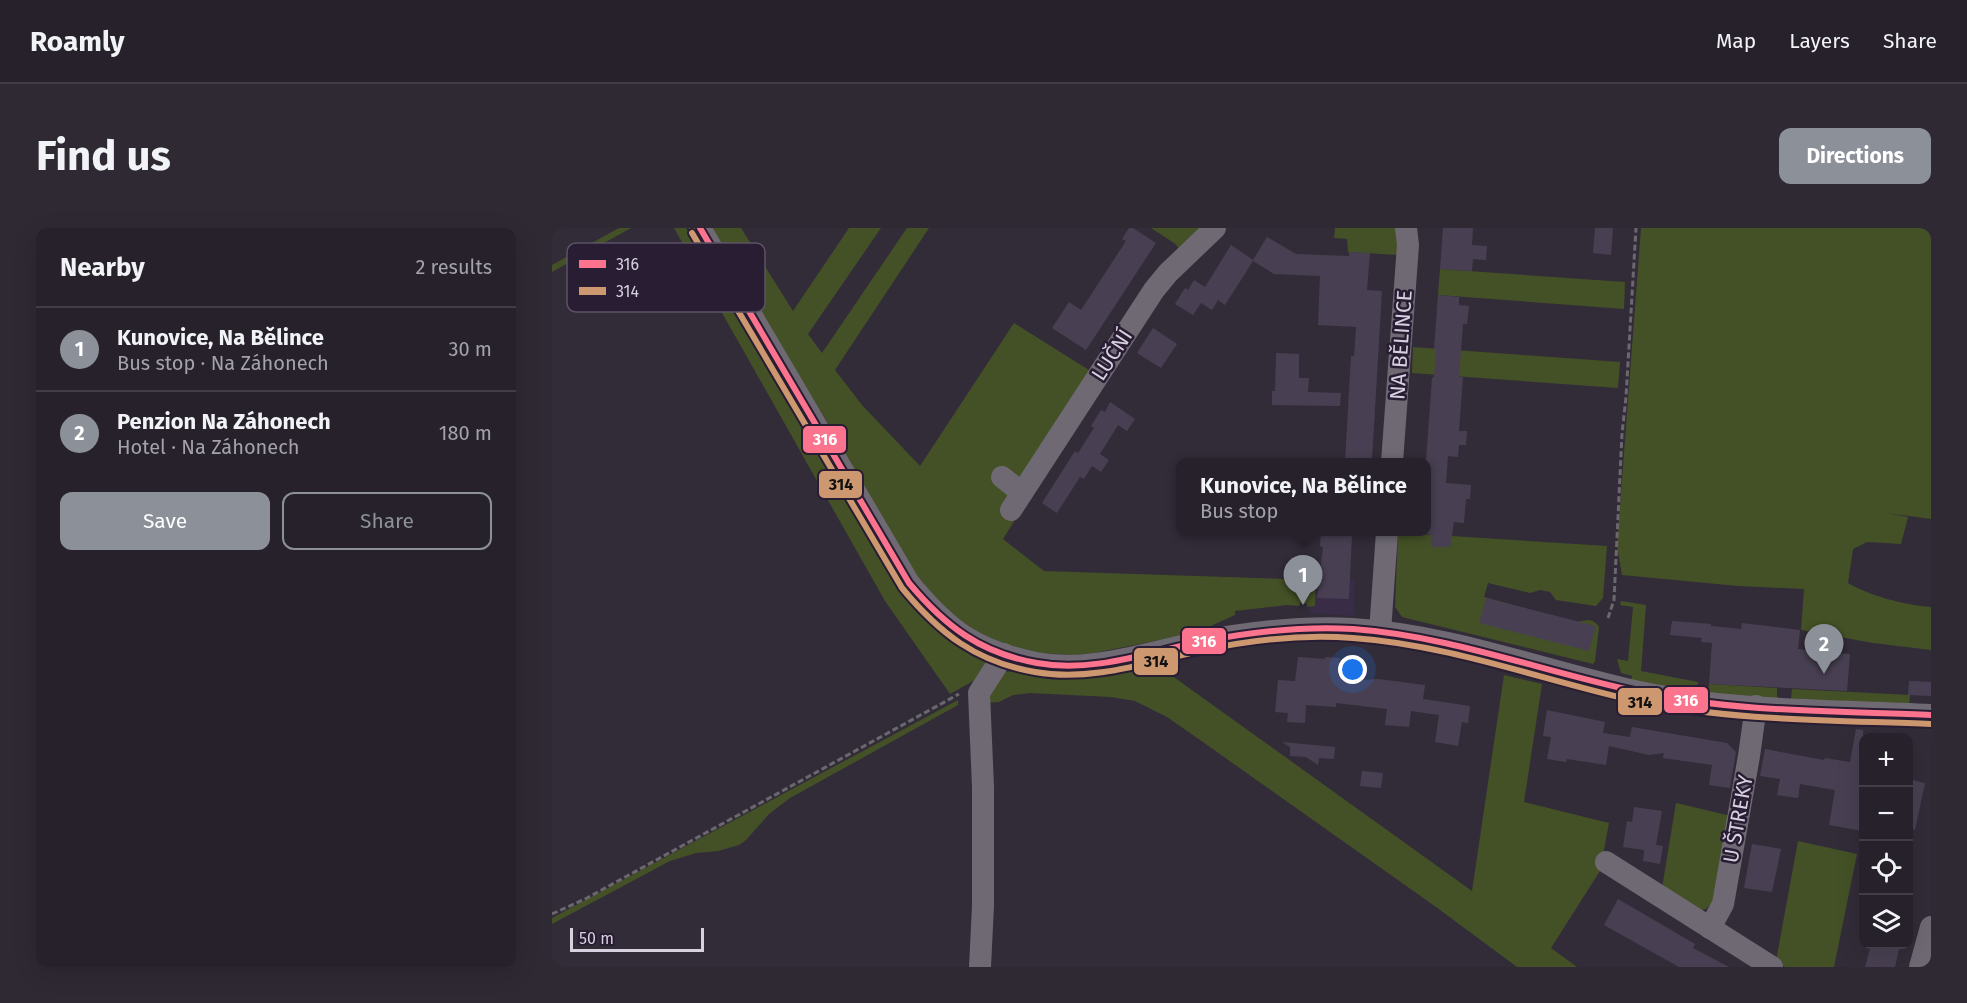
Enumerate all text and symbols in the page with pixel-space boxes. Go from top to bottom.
text: Roamly [30,25,124,58]
text: Map [1716,28,1756,54]
text: Layers [1789,28,1850,54]
text: Share [1883,28,1937,54]
button: Directions [1779,128,1931,184]
text: Find us [36,131,171,181]
legend [567,243,765,312]
text: Nearby [60,252,145,283]
text: 2 results [415,255,492,279]
text: 316 [616,255,639,274]
text: 314 [616,282,640,301]
street label: NA BĚLINCE [1384,289,1418,401]
text: Kunovice, Na Bělince [117,324,324,351]
street label: LUČNÍ [1086,324,1138,386]
text: 1 [75,337,84,361]
text: 30 m [448,337,492,361]
text: Bus stop · Na Záhonech [117,351,329,375]
text: Penzion Na Záhonech [117,408,331,435]
text: 2 [74,421,85,445]
text: 180 m [439,421,492,445]
line badge: 316 [802,425,847,454]
text: 316 [812,430,837,449]
text: Hotel · Na Záhonech [117,435,300,459]
popup [1176,458,1431,536]
line badge: 314 [818,470,863,499]
text: Kunovice, Na Bělince [1200,472,1407,499]
text: 314 [828,475,853,494]
button: Save [60,492,270,550]
button: Share [282,492,492,550]
text: Bus stop [1200,499,1278,523]
pin: 1 [1284,556,1323,605]
pin: 2 [1804,624,1844,674]
line badge: 316 [1181,627,1227,655]
text: 316 [1191,632,1216,651]
line badge: 314 [1133,647,1179,676]
text: 314 [1143,652,1168,671]
your location [1338,655,1367,684]
line badge: 316 [1663,686,1709,714]
line badge: 314 [1617,687,1663,716]
text: 316 [1673,691,1698,710]
text: 314 [1627,693,1652,712]
map controls [1859,733,1913,949]
button: + [1859,733,1913,787]
street label: U ŠTREKY [1717,772,1759,865]
button: − [1859,787,1913,841]
button: locate [1859,841,1913,895]
button: layers [1859,895,1913,949]
scale bar [570,925,704,952]
text: 50 m [579,929,614,948]

